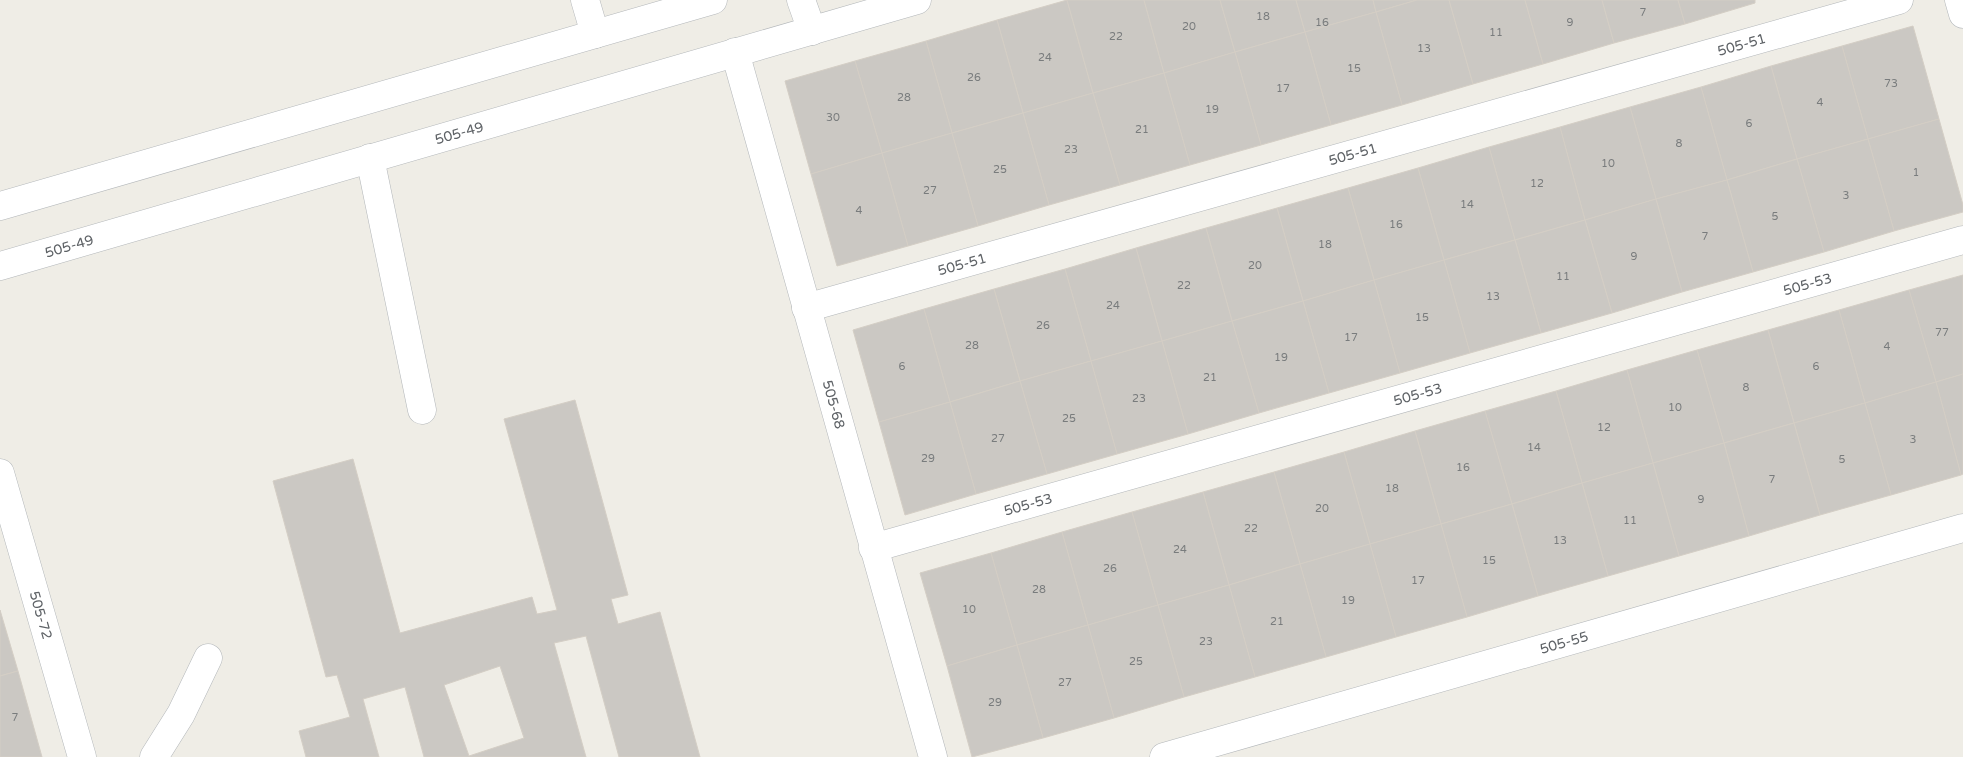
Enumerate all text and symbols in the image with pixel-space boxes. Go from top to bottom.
house number: 7 [1640,6,1647,19]
house number: 18 [1256,10,1270,23]
house number: 16 [1315,16,1329,29]
house number: 9 [1567,16,1574,29]
house number: 20 [1182,20,1196,33]
house number: 11 [1489,26,1503,39]
house number: 22 [1109,30,1123,43]
street label: 505-51 [1715,30,1768,60]
house number: 13 [1417,42,1431,55]
house number: 24 [1038,51,1052,64]
house number: 15 [1347,62,1361,75]
house number: 26 [967,71,981,84]
house number: 73 [1884,77,1898,90]
house number: 17 [1276,82,1290,95]
house number: 28 [897,91,911,104]
house number: 4 [1817,96,1824,109]
house number: 19 [1205,103,1219,116]
house number: 30 [826,111,840,124]
house number: 6 [1746,117,1753,130]
street label: 505-49 [433,118,486,148]
house number: 21 [1135,123,1149,136]
house number: 8 [1676,137,1683,150]
street label: 505-51 [1327,140,1379,169]
house number: 23 [1064,143,1078,156]
house number: 10 [1601,157,1615,170]
house number: 25 [993,163,1007,176]
house number: 1 [1913,166,1919,179]
house number: 12 [1530,177,1544,190]
house number: 27 [923,184,937,197]
house number: 3 [1843,189,1850,202]
house number: 14 [1460,198,1474,211]
house number: 4 [856,204,863,217]
house number: 5 [1772,210,1779,223]
house number: 16 [1389,218,1403,231]
house number: 7 [1702,230,1709,243]
street label: 505-49 [43,231,96,262]
house number: 18 [1318,238,1332,251]
street label: 505-51 [936,250,988,279]
house number: 9 [1631,250,1638,263]
house number: 20 [1248,259,1262,272]
house number: 11 [1556,270,1570,283]
street label: 505-53 [1781,270,1834,299]
house number: 22 [1177,279,1191,292]
house number: 13 [1486,290,1500,303]
house number: 24 [1106,299,1120,312]
house number: 15 [1415,311,1429,324]
house number: 26 [1036,319,1050,332]
house number: 77 [1935,326,1949,339]
house number: 17 [1344,331,1358,344]
house number: 28 [965,339,979,352]
house number: 4 [1884,340,1891,353]
house number: 19 [1274,351,1288,364]
house number: 6 [899,360,906,373]
house number: 6 [1813,360,1820,373]
house number: 21 [1203,371,1217,384]
street label: 505-68 [819,378,848,431]
street label: 505-53 [1392,380,1444,410]
house number: 8 [1743,381,1750,394]
house number: 23 [1132,392,1146,405]
house number: 10 [1668,401,1682,414]
house number: 25 [1062,412,1076,425]
house number: 12 [1597,421,1611,434]
house number: 27 [991,432,1005,445]
house number: 3 [1910,433,1917,446]
house number: 14 [1527,441,1541,454]
house number: 29 [921,452,935,465]
house number: 5 [1839,453,1846,466]
house number: 16 [1456,461,1470,474]
house number: 7 [1769,473,1776,486]
house number: 18 [1385,482,1399,495]
street label: 505-53 [1002,490,1054,520]
house number: 9 [1698,493,1705,506]
house number: 20 [1315,502,1329,515]
house number: 11 [1623,514,1637,527]
house number: 22 [1244,522,1258,535]
house number: 13 [1553,534,1567,547]
house number: 24 [1173,543,1187,556]
house number: 15 [1482,554,1496,567]
house number: 26 [1103,562,1117,575]
house number: 17 [1411,574,1425,587]
house number: 28 [1032,583,1046,596]
street label: 505-72 [26,589,56,641]
house number: 19 [1341,594,1355,607]
house number: 10 [962,603,976,616]
house number: 21 [1270,615,1284,628]
street label: 505-55 [1538,628,1590,658]
house number: 23 [1199,635,1213,648]
house number: 25 [1129,655,1143,668]
house number: 27 [1058,676,1072,689]
house number: 29 [988,696,1002,709]
house number: 7 [12,711,19,724]

